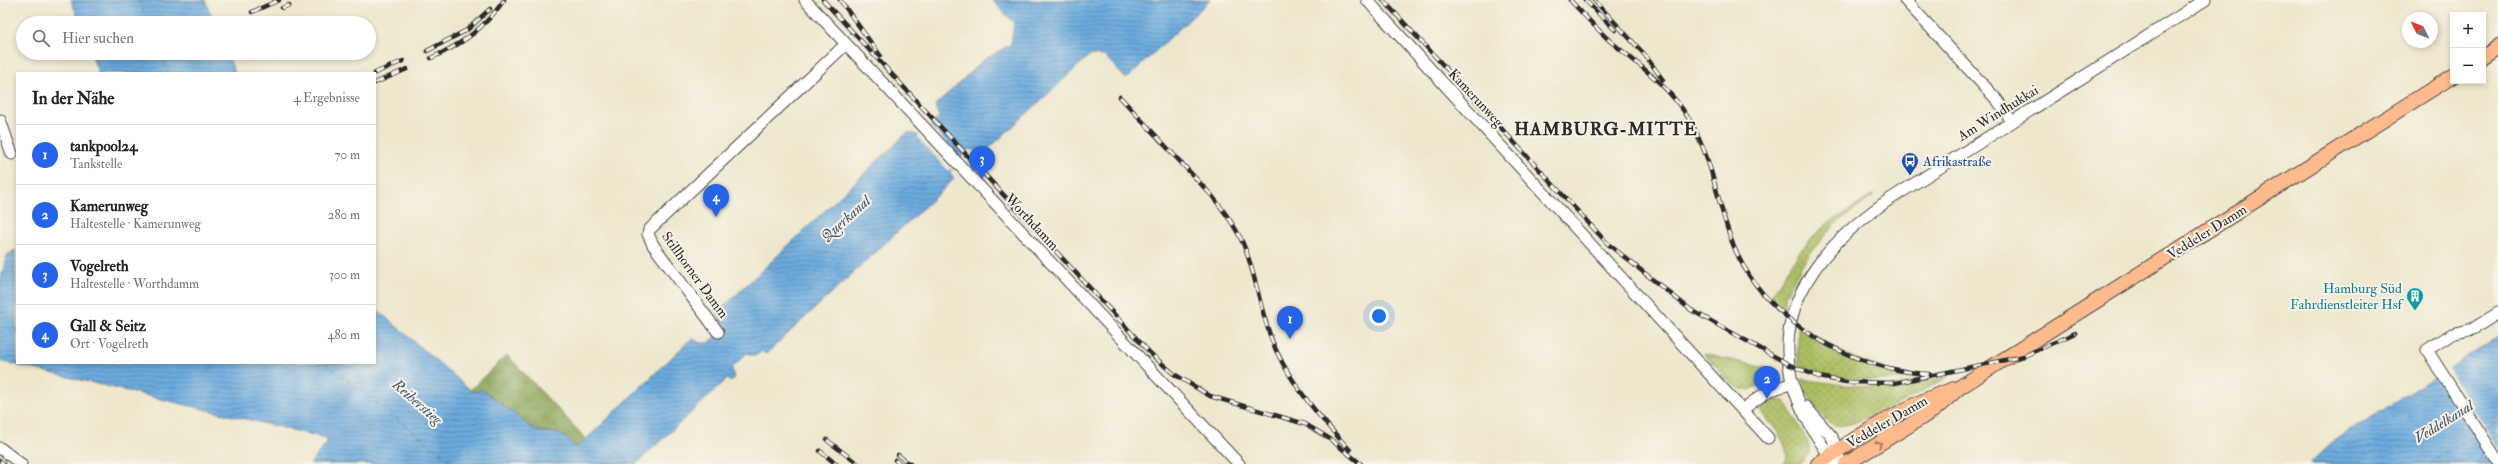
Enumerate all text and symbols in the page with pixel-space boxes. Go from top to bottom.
north arrow [2402,12,2438,48]
map controls [2450,12,2486,84]
button: + [2450,12,2486,48]
search box [16,16,376,60]
icon: search [30,27,52,49]
text: Hier suchen [62,29,134,48]
button: − [2450,48,2486,84]
street label: Kamerunweg [1445,66,1508,131]
street label: Am Windhukkai [1954,81,2042,145]
text: In der Nähe [32,88,114,109]
text: 4 Ergebnisse [293,90,360,106]
district label: HAMBURG-MITTE [1514,118,1698,141]
text: tankpool24 [70,137,137,156]
pin: 3 [969,146,995,179]
text: 1 [43,147,47,163]
text: 70 m [335,147,360,163]
bus stop icon: Afrikastraße [1900,151,1920,176]
place label: Afrikastraße [1922,153,1992,170]
text: Tankstelle [70,156,123,172]
pin: 4 [703,184,729,217]
street label: Worthdamm [1001,189,1063,254]
water label: Querkanal [817,191,876,246]
text: Kamerunweg [70,197,148,216]
street label: Veddeler Damm [2164,201,2250,263]
text: 2 [42,207,48,223]
text: 280 m [328,207,360,223]
text: Haltestelle · Kamerunweg [70,216,201,232]
street label: Stillhorner Damm [658,228,732,322]
text: Vogelreth [70,257,129,276]
text: 3 [43,267,48,283]
text: 300 m [329,267,360,283]
text: Haltestelle · Worthdamm [70,276,199,292]
place label: Hamburg Süd Fahrdienstleiter Hsf [2290,280,2404,313]
building icon: Hamburg Süd Fahrdienstleiter Hsf [2405,286,2425,311]
pin: 1 [1277,306,1303,339]
your location [1369,306,1389,326]
text: Gall & Seitz [70,317,146,336]
text: 4 [41,327,49,343]
text: 480 m [327,327,360,343]
text: Ort · Vogelreth [70,336,148,352]
pin: 2 [1754,366,1780,399]
water label: Reiherstieg [387,374,447,430]
street label: Veddeler Damm [1843,392,1931,452]
water label: Veddelkanal [2411,396,2478,448]
one-way arrow [1875,441,1882,449]

